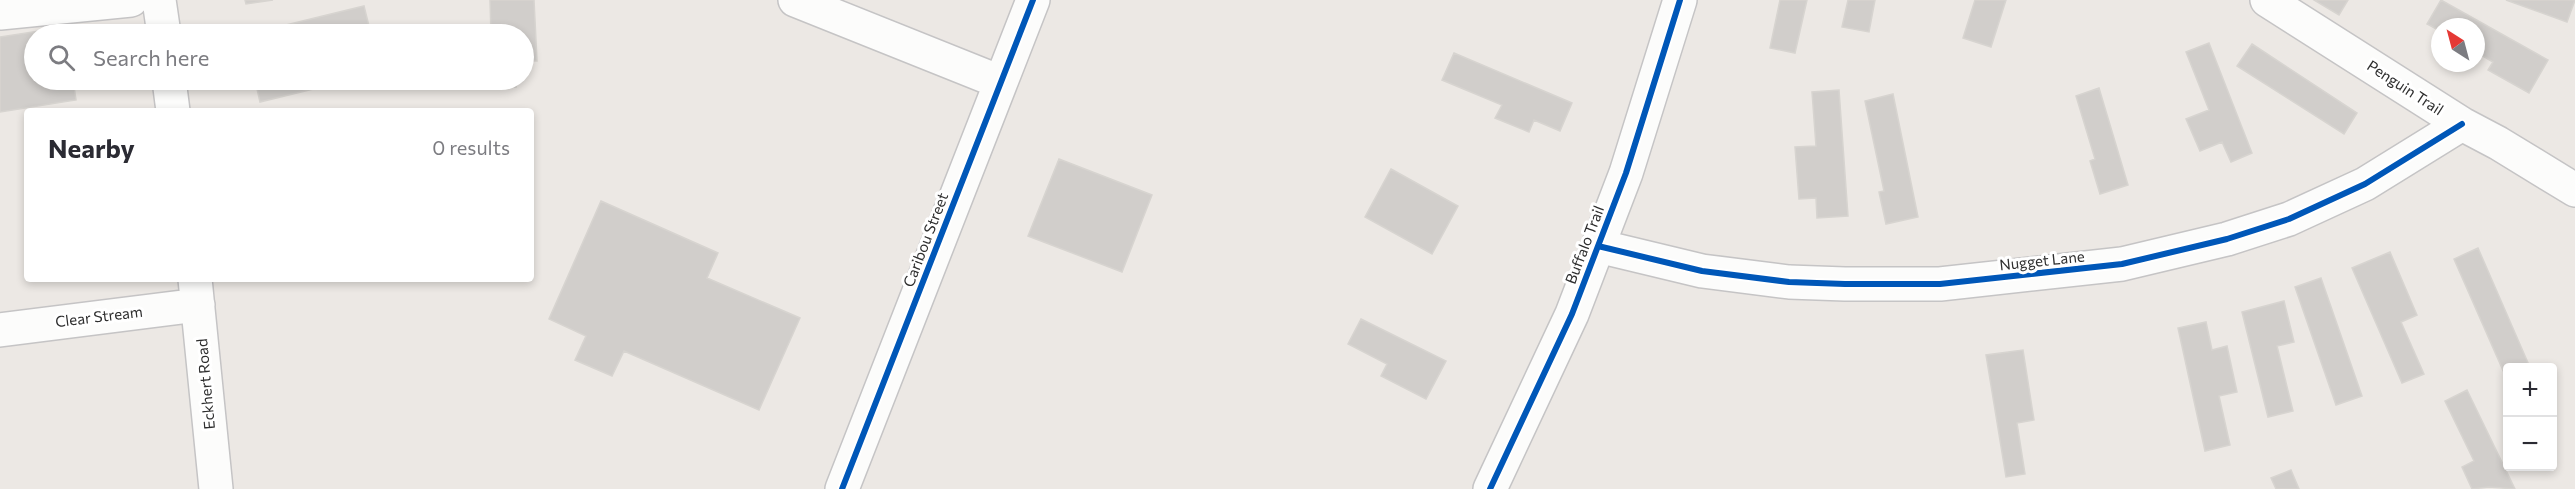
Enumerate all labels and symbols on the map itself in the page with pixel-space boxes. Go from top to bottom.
north arrow [2431,18,2485,72]
street label: Penguin Trail [2364,56,2447,118]
street label: Caribou Street [899,190,951,289]
street label: Buffalo Trail [1561,203,1607,286]
street label: Nugget Lane [1998,247,2085,273]
street label: Clear Stream [54,302,144,330]
street label: Eckhert Road [192,338,218,430]

